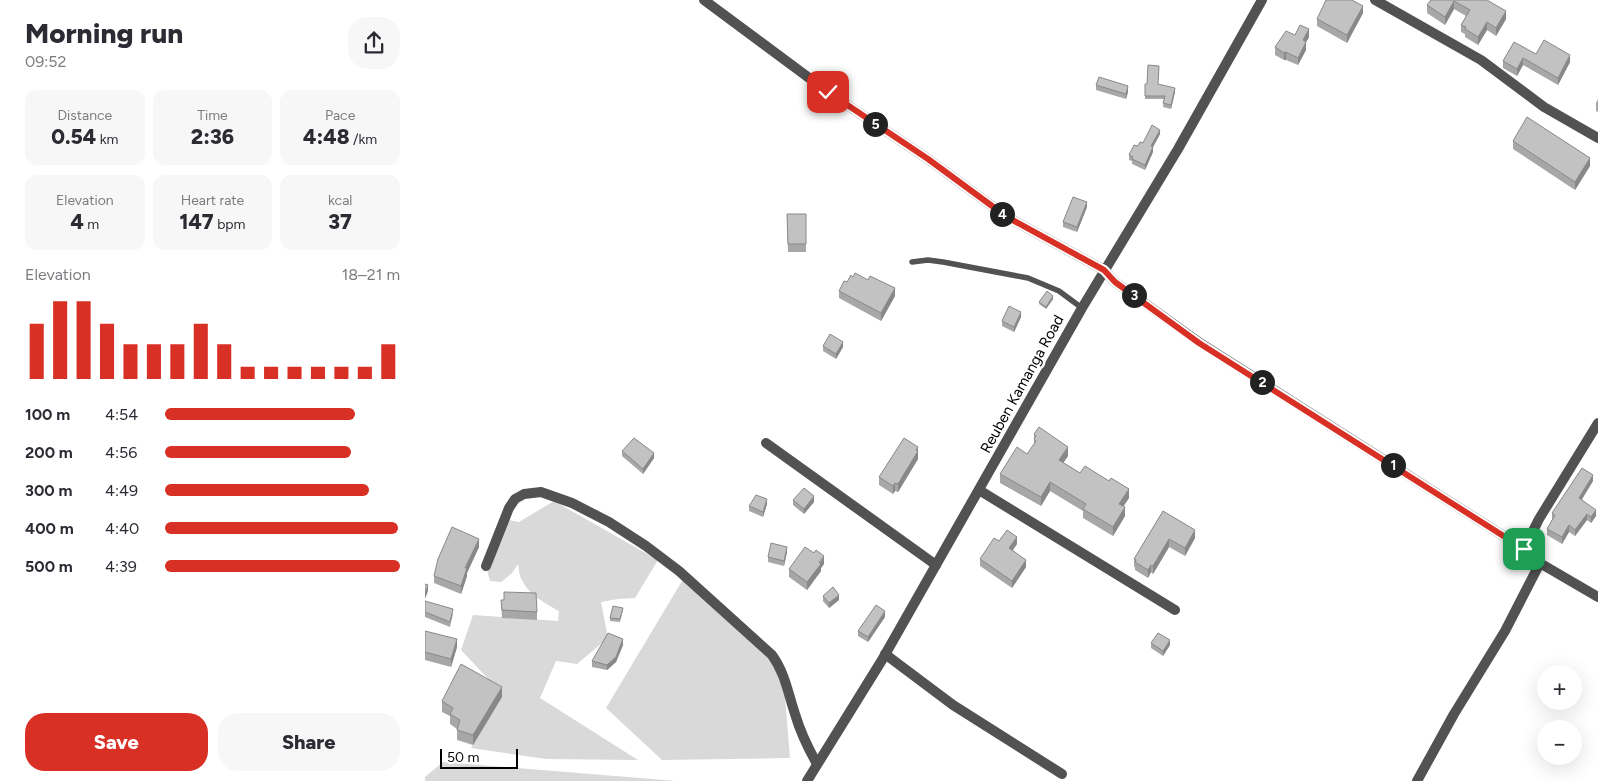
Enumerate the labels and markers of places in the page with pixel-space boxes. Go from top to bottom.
pin [807,71,849,113]
pin: 5 [863,112,887,136]
pin: 4 [989,202,1015,226]
pin: 3 [1121,282,1147,308]
pin: 2 [1249,370,1275,394]
pin: 1 [1381,452,1405,478]
pin [1503,528,1545,570]

